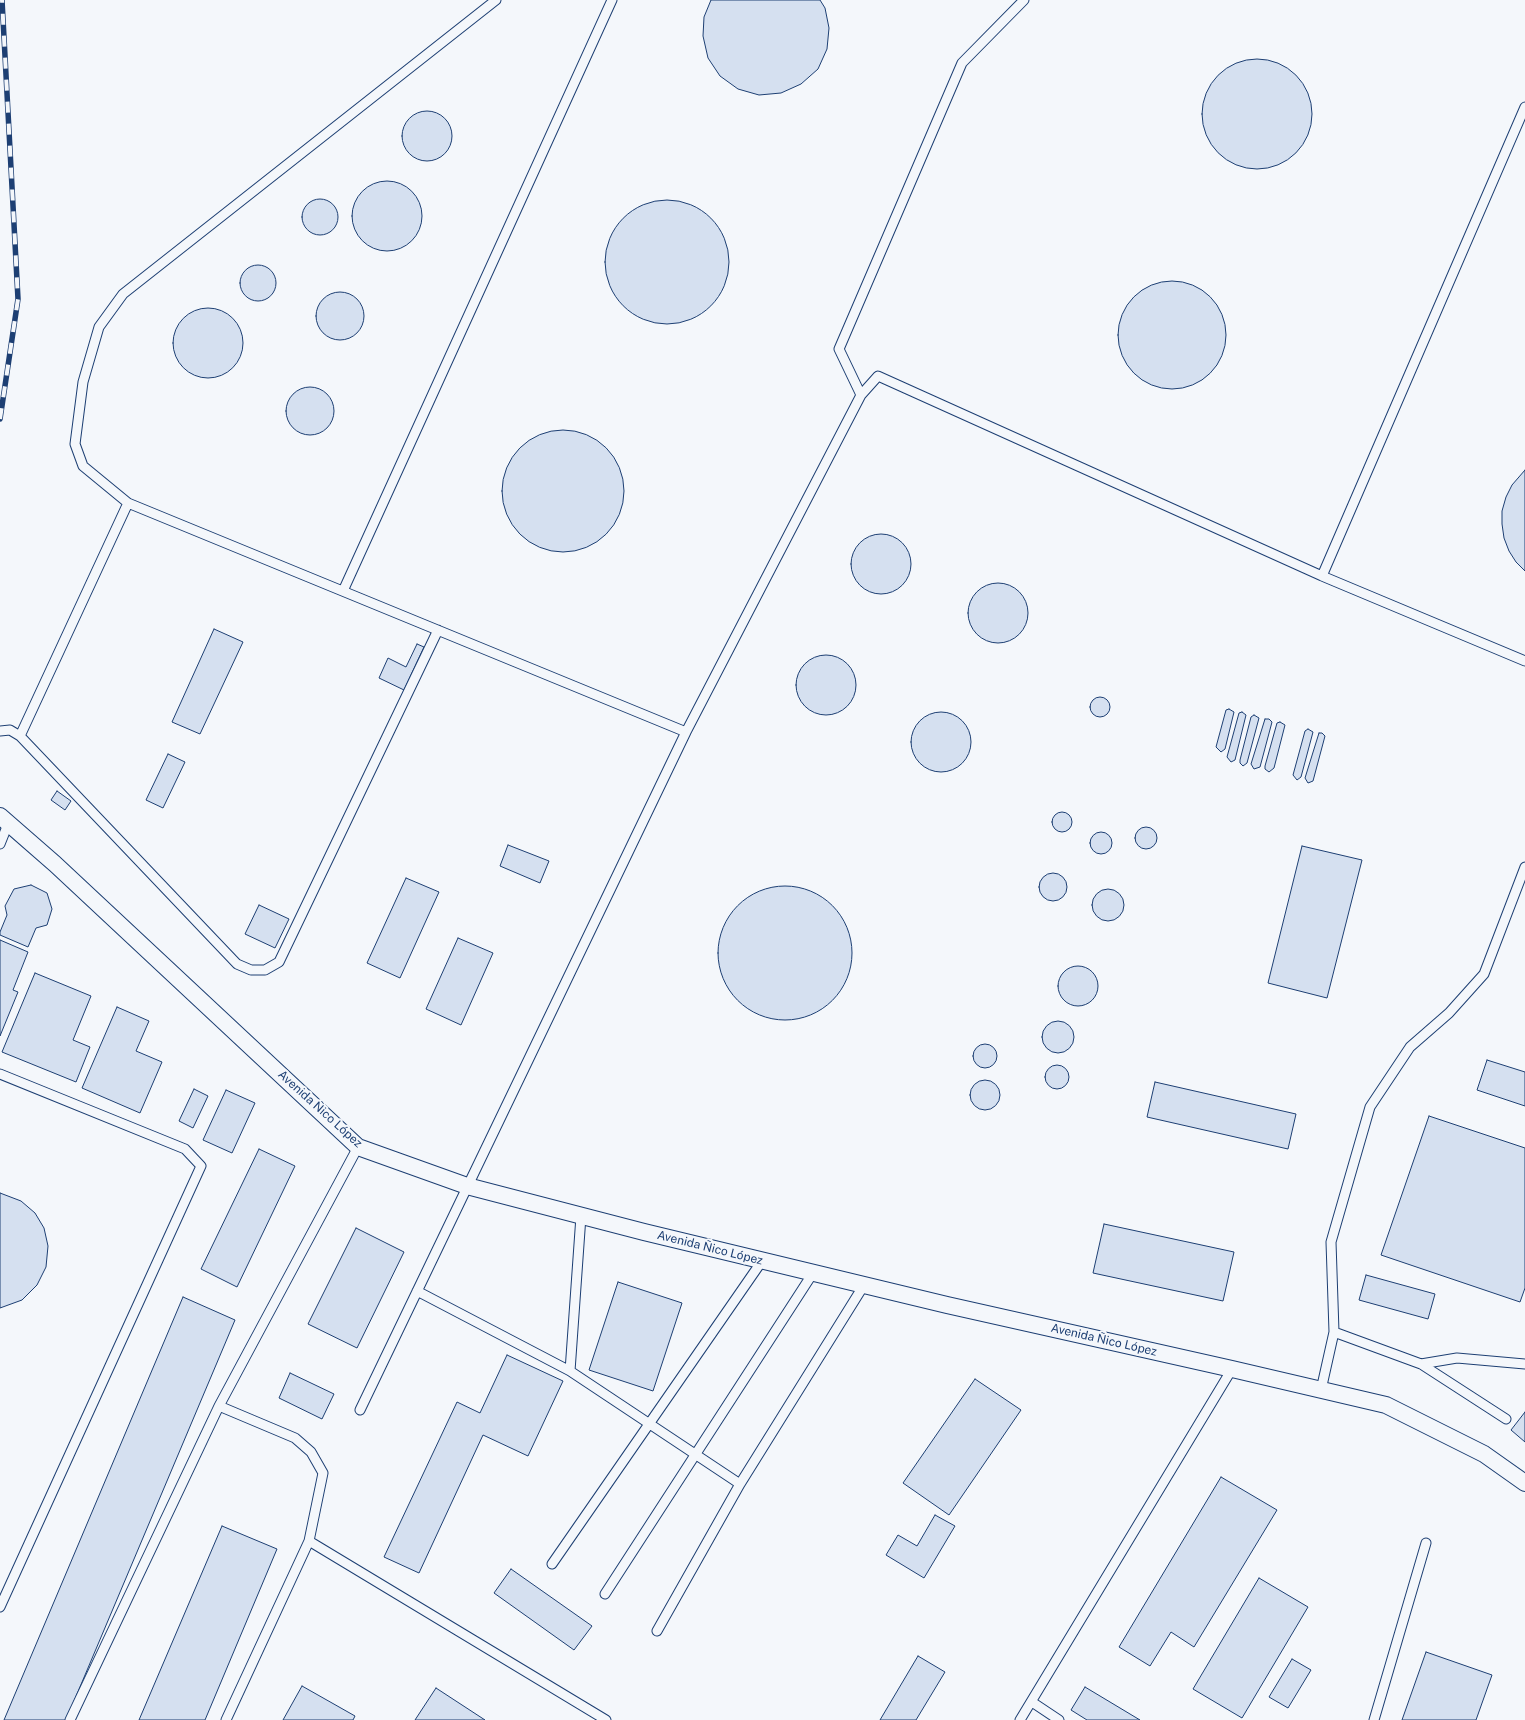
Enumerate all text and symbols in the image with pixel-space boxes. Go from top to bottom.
street label: Avenida Ñico López [275,1067,365,1151]
street label: Avenida Ñico López [656,1228,764,1268]
street label: Avenida Ñico López [1050,1321,1158,1359]

